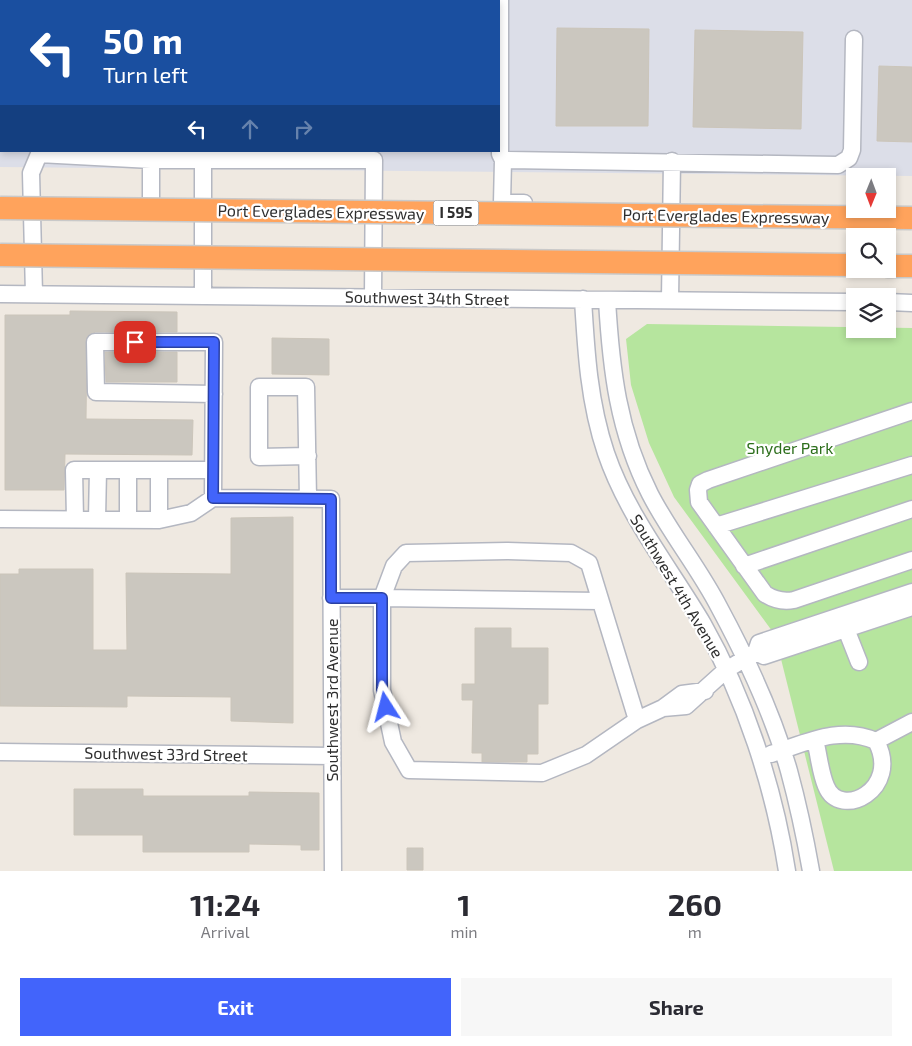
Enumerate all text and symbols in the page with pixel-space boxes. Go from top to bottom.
text: 50 m [103,19,183,61]
icon: left [20,20,85,85]
text: Turn left [103,61,188,87]
icon: left [183,115,211,143]
icon: ahead [236,115,264,143]
icon: right [289,115,317,143]
north arrow [846,168,896,218]
map controls [846,168,896,338]
street label: Port Everglades Expressway [217,200,425,223]
road number: I 595 [434,200,478,226]
street label: Port Everglades Expressway [622,204,830,227]
button: search [846,228,896,278]
street label: Southwest 34th Street [345,287,509,308]
button: layers [846,288,896,338]
pin [114,321,156,363]
icon: arrive [121,328,149,356]
park label: Snyder Park [747,438,833,457]
street label: Southwest 4th Avenue [627,511,728,661]
street label: Southwest 3rd Avenue [322,618,341,782]
position arrow [359,680,411,732]
street label: Southwest 33rd Street [84,743,248,764]
text: 11:24 [190,886,260,922]
text: 1 [458,886,471,922]
text: 260 [668,886,722,922]
text: Arrival [201,922,250,941]
text: min [450,922,478,941]
text: m [688,922,702,941]
button: Exit [20,978,451,1036]
button: Share [461,978,892,1036]

